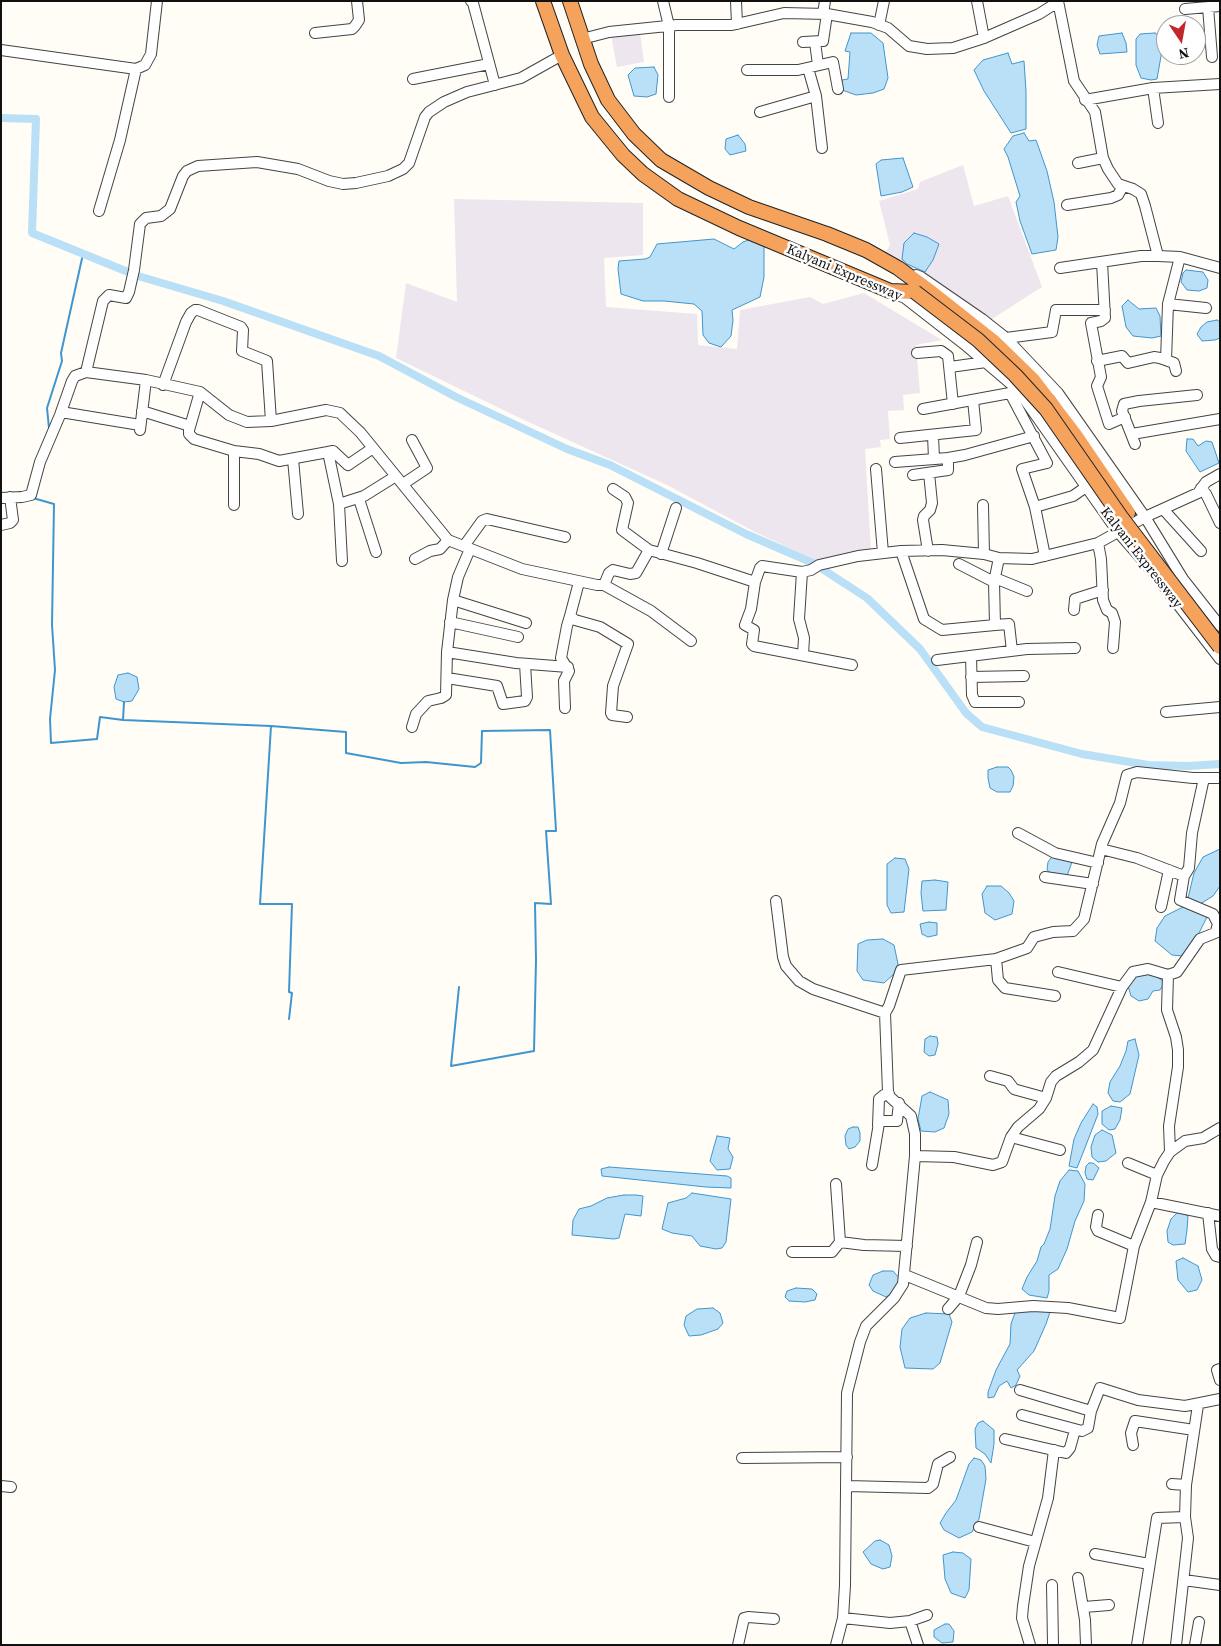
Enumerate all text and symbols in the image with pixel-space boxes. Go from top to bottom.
north arrow [1156,15,1206,65]
text: N [1177,43,1191,65]
street label: Kalyani Expressway [784,241,904,305]
street label: Kalyani Expressway [1096,504,1186,612]

